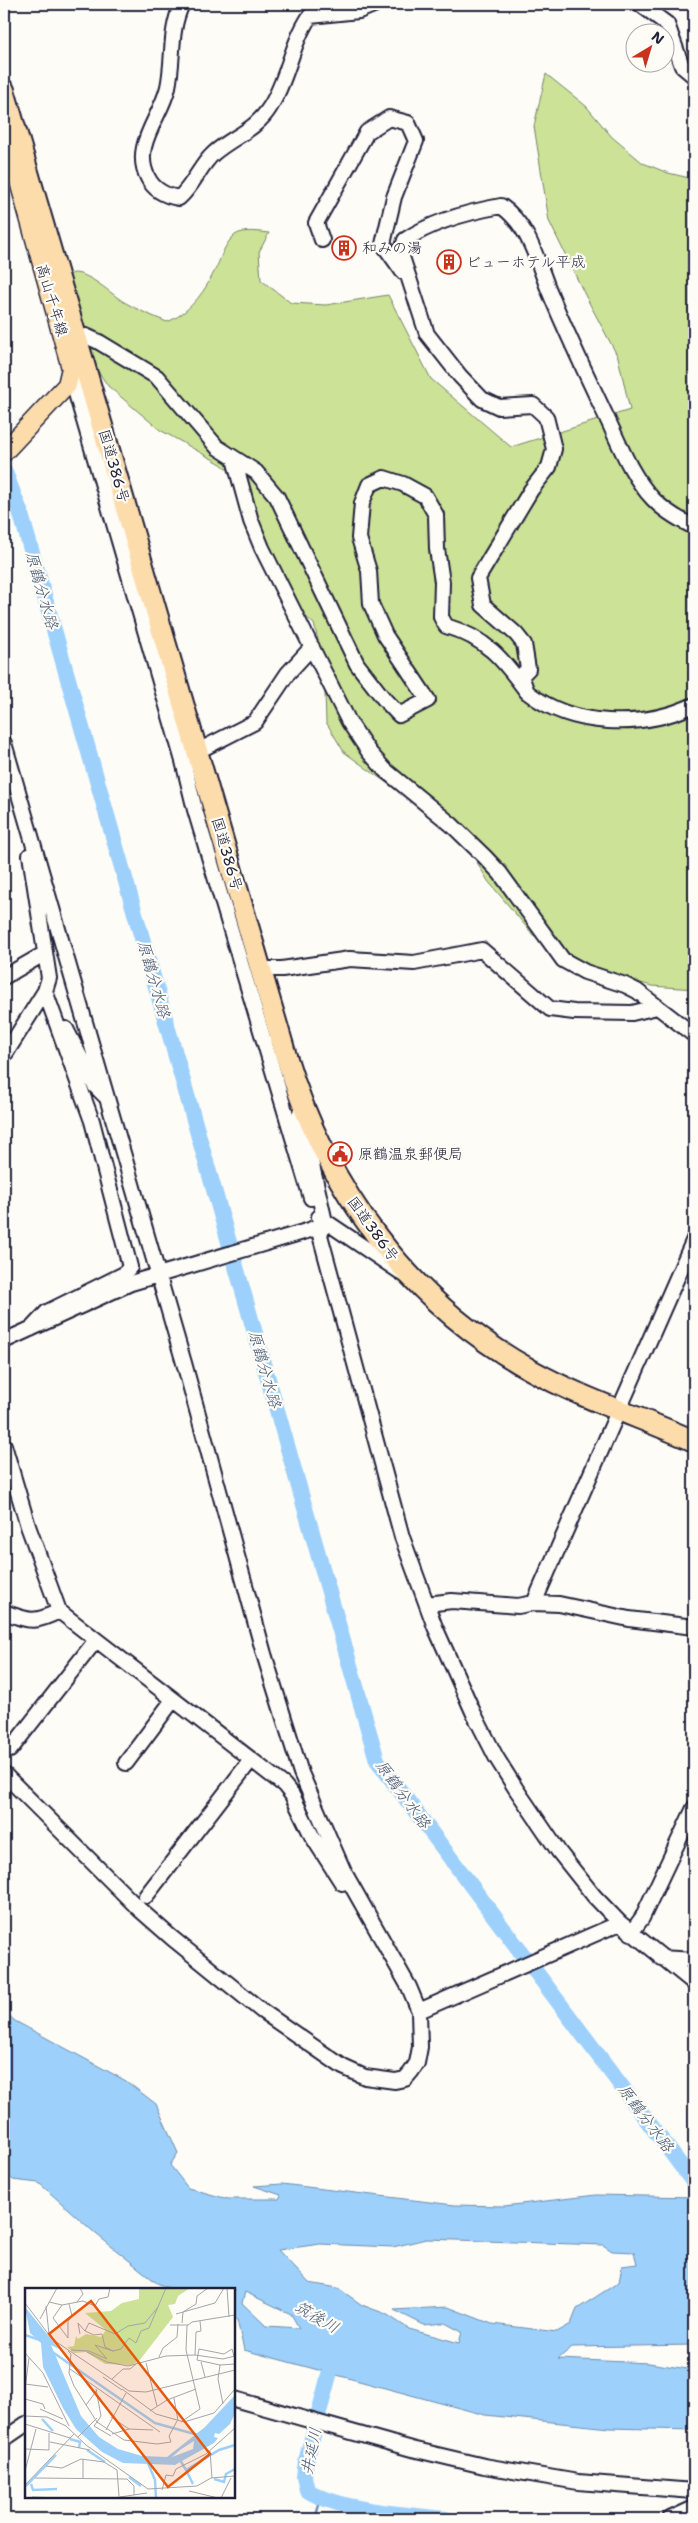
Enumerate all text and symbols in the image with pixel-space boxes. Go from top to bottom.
north arrow [626,22,676,72]
text: N [648,27,668,48]
building icon: 和みの湯 [331,235,357,261]
place label: 和みの湯 [362,238,422,258]
building icon: ビューホテル平成 [436,249,462,275]
place label: ビューホテル平成 [466,252,585,272]
street label: 高山千年線 [31,261,73,339]
street label: 国道386号 [94,427,134,505]
water label: 原鶴分水路 [21,549,63,632]
street label: 国道386号 [207,815,247,893]
water label: 原鶴分水路 [133,938,175,1021]
public building icon: 原鶴温泉郵便局 [327,1141,353,1167]
place label: 原鶴温泉郵便局 [358,1144,463,1164]
street label: 国道386号 [343,1193,403,1265]
water label: 原鶴分水路 [244,1328,286,1411]
water label: 原鶴分水路 [371,1755,436,1833]
water label: 原鶴分水路 [614,2080,679,2157]
inset map [25,2288,235,2498]
water label: 筑後川 [291,2296,343,2338]
water label: 井延川 [296,2425,326,2477]

